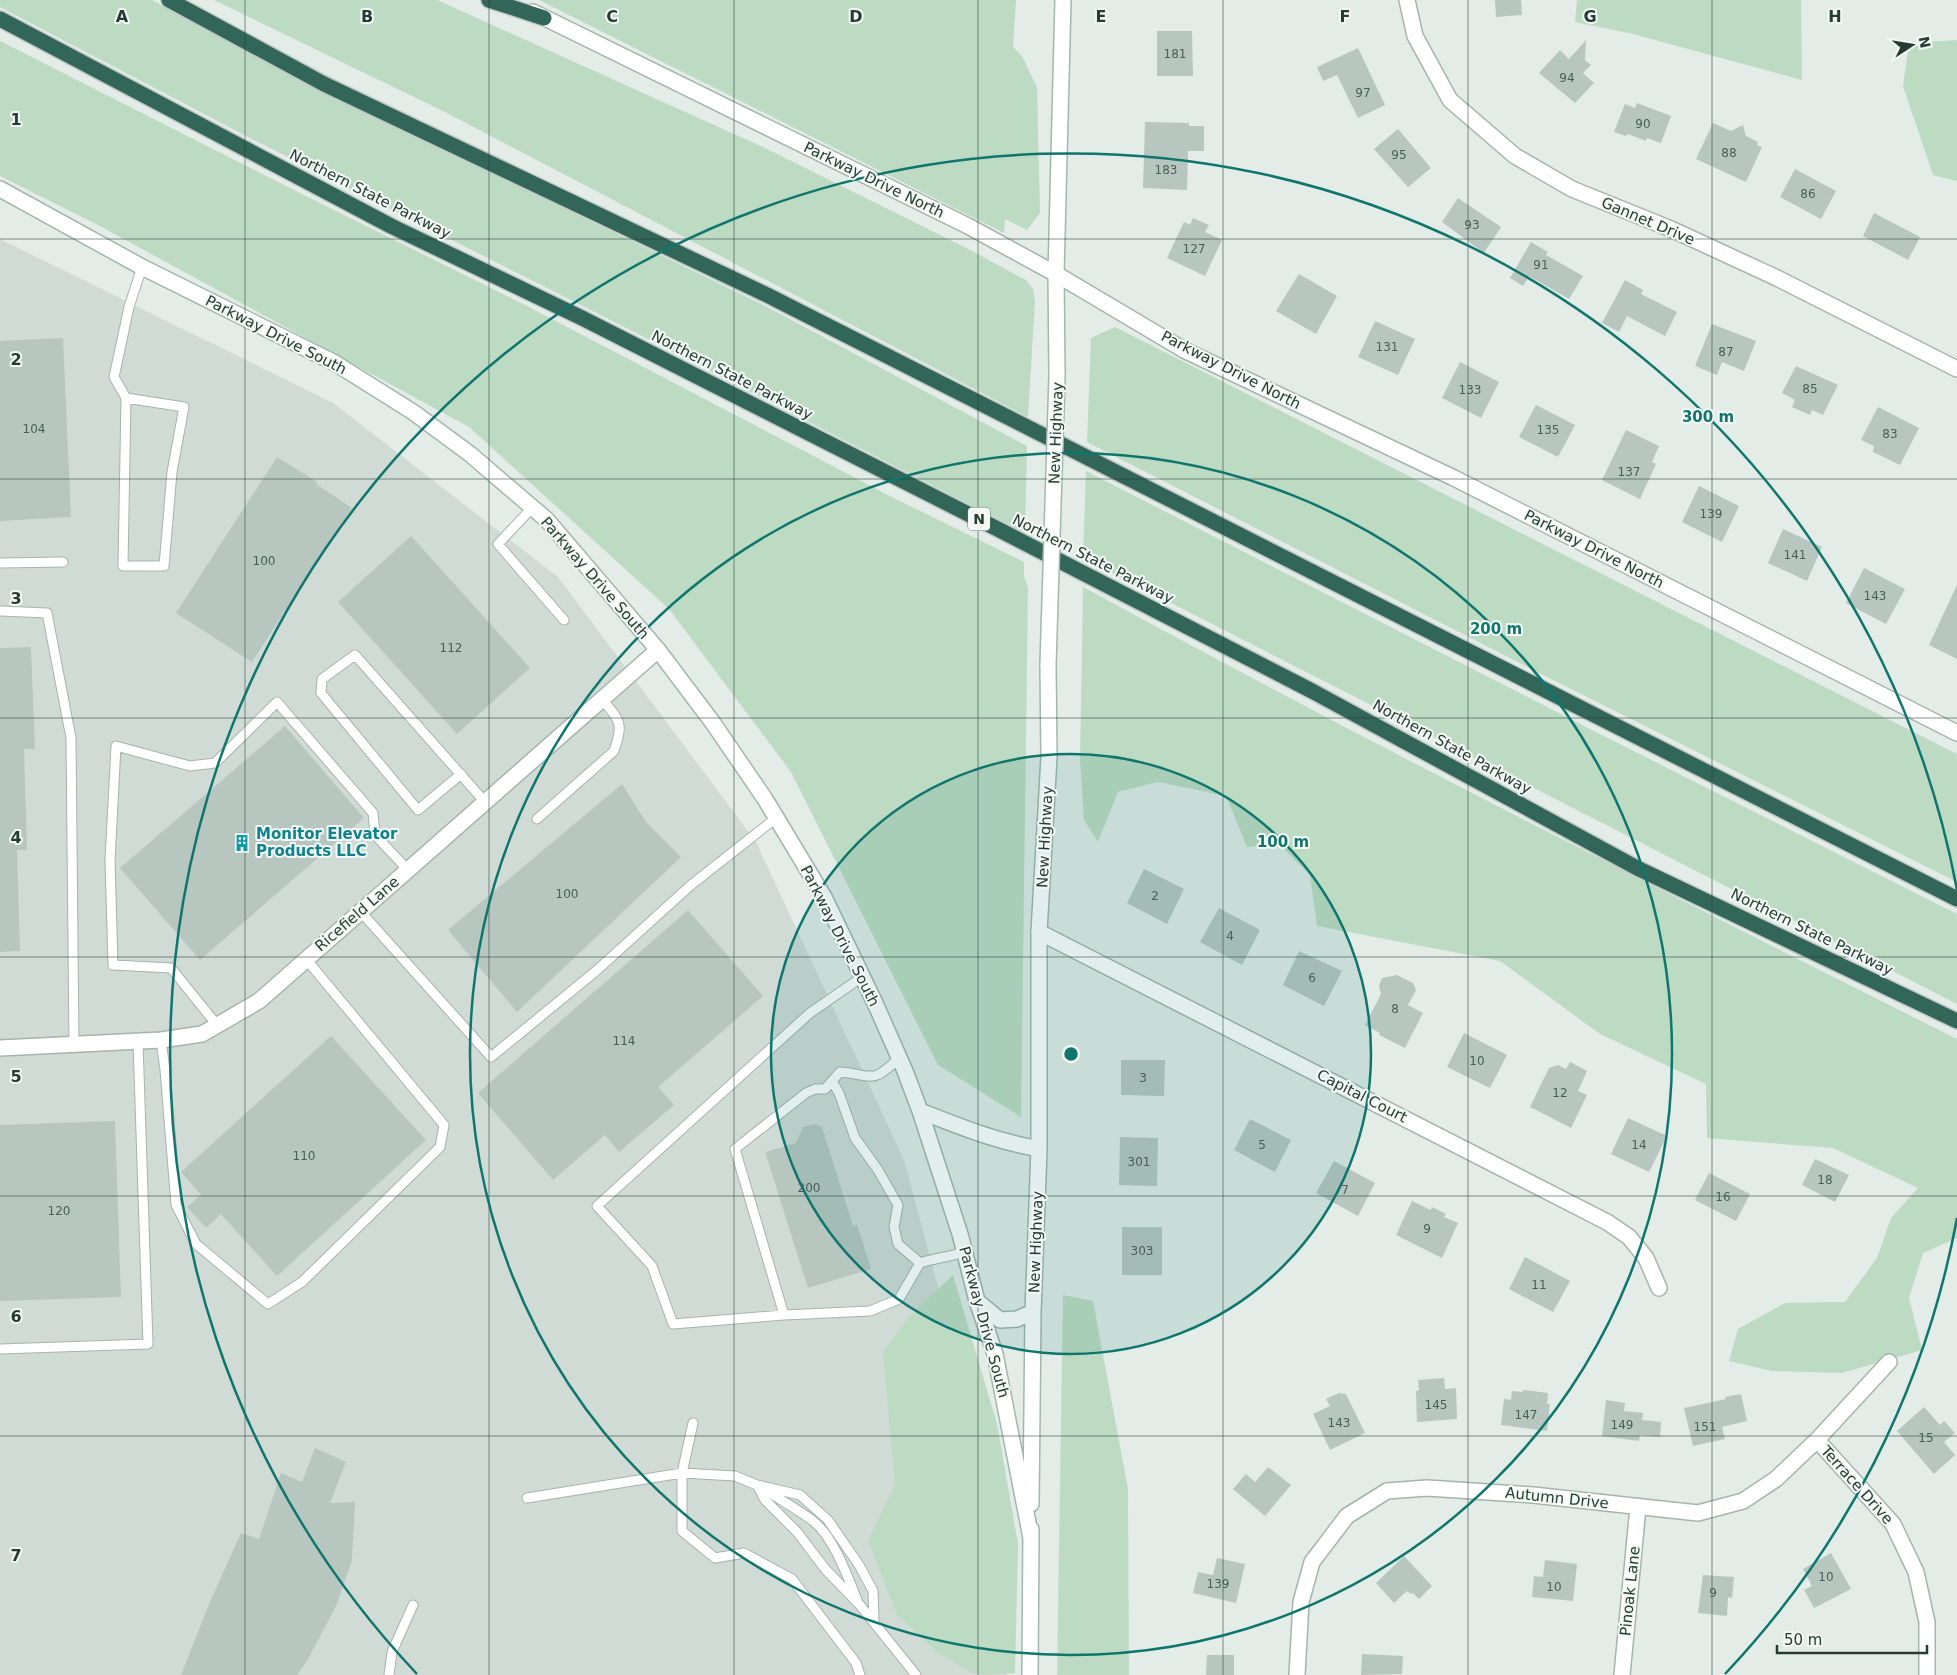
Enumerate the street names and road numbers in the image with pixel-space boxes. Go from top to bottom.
street label: Parkway Drive North [801,138,947,222]
street label: Northern State Parkway [286,145,454,243]
street label: Gannet Drive [1599,193,1697,249]
street label: Parkway Drive South [202,292,350,378]
street label: Northern State Parkway [648,326,816,424]
street label: Parkway Drive North [1158,327,1304,413]
street label: New Highway [1045,381,1067,484]
street label: Parkway Drive North [1521,506,1667,592]
road number: N [968,508,990,530]
street label: Northern State Parkway [1009,510,1177,608]
street label: Parkway Drive South [537,513,653,643]
street label: Northern State Parkway [1370,696,1535,798]
street label: New Highway [1033,785,1057,889]
street label: Parkway Drive South [797,862,883,1010]
street label: Ricefield Lane [311,873,403,955]
street label: Northern State Parkway [1728,885,1896,979]
street label: Capital Court [1314,1066,1410,1126]
street label: New Highway [1025,1190,1047,1293]
street label: Parkway Drive South [955,1244,1013,1400]
street label: Terrace Drive [1816,1441,1897,1528]
street label: Autumn Drive [1504,1484,1610,1512]
street label: Pinoak Lane [1616,1545,1644,1637]

